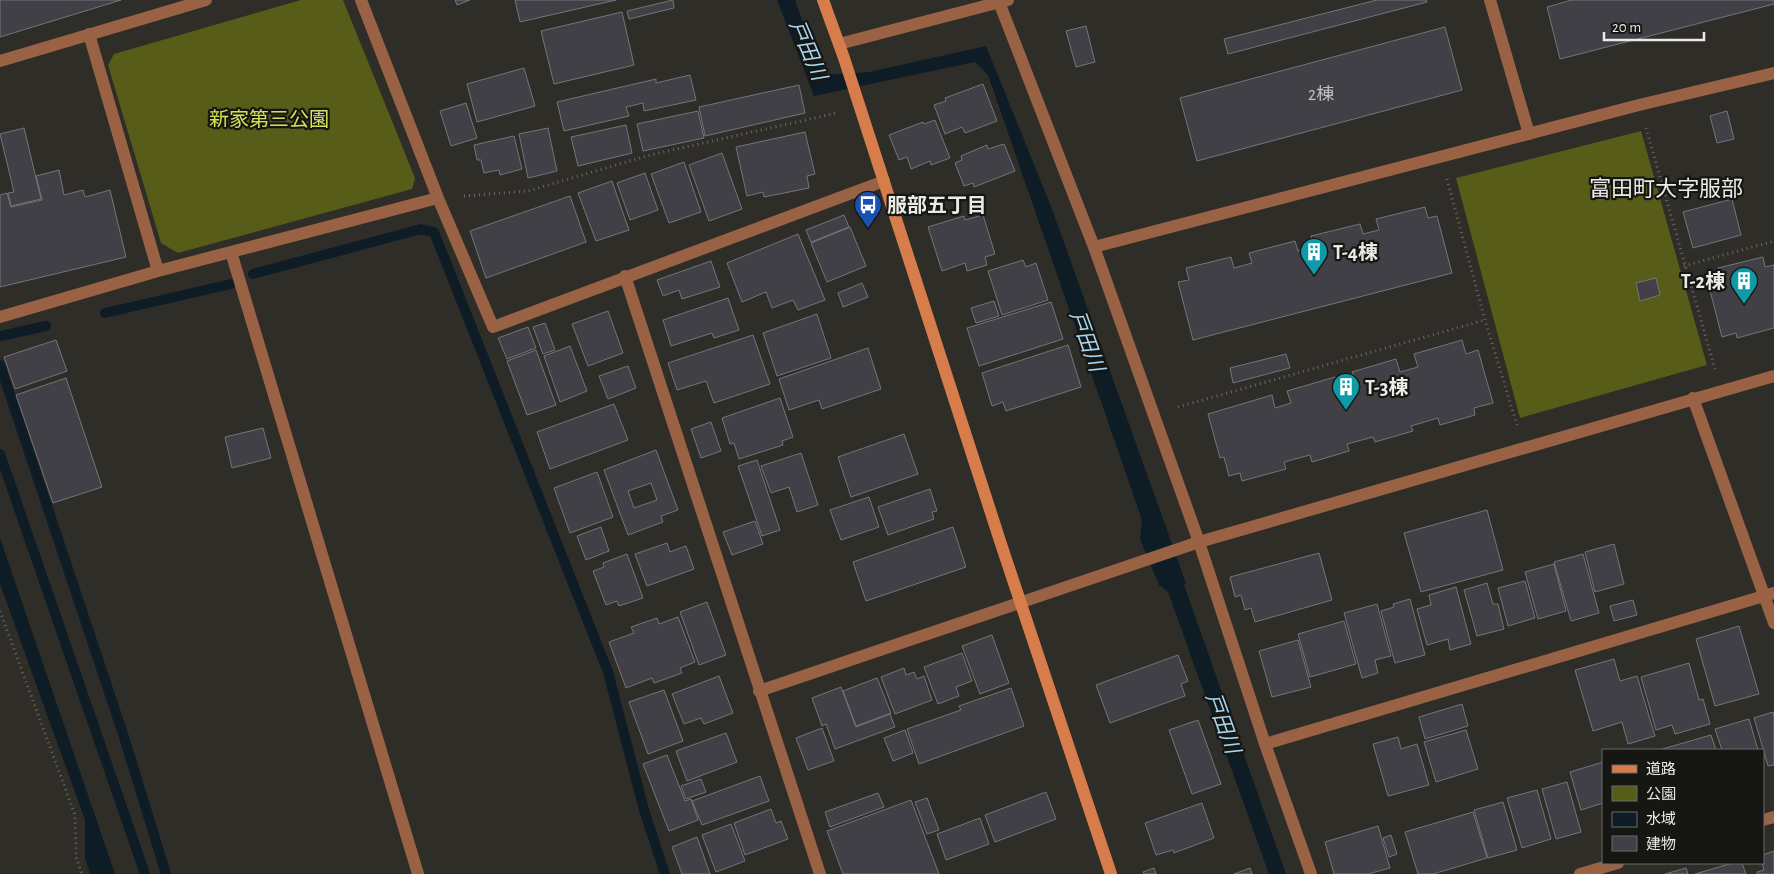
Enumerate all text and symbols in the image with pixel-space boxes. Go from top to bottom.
scale bar [1604,10,1704,42]
water label: 戸田川 [786,17,830,85]
text: 20 m [1612,20,1641,35]
house number: 2棟 [1308,84,1334,104]
park label: 新家第三公園 [209,109,329,130]
district label: 富田町大字服部 [1589,177,1743,200]
bus stop icon: 服部五丁目 [853,190,883,229]
place label: 服部五丁目 [887,195,987,216]
building icon: T-4棟 [1299,237,1329,276]
place label: T-4棟 [1333,241,1378,263]
building icon: T-2棟 [1729,266,1759,305]
place label: T-2棟 [1681,270,1725,292]
water label: 戸田川 [1066,308,1108,376]
building icon: T-3棟 [1331,372,1361,411]
place label: T-3棟 [1365,376,1408,398]
water label: 戸田川 [1202,690,1244,758]
legend [1602,749,1764,864]
text: 道路 [1646,761,1676,777]
text: 公園 [1646,786,1676,802]
text: 水域 [1646,811,1676,827]
text: 建物 [1646,836,1676,852]

